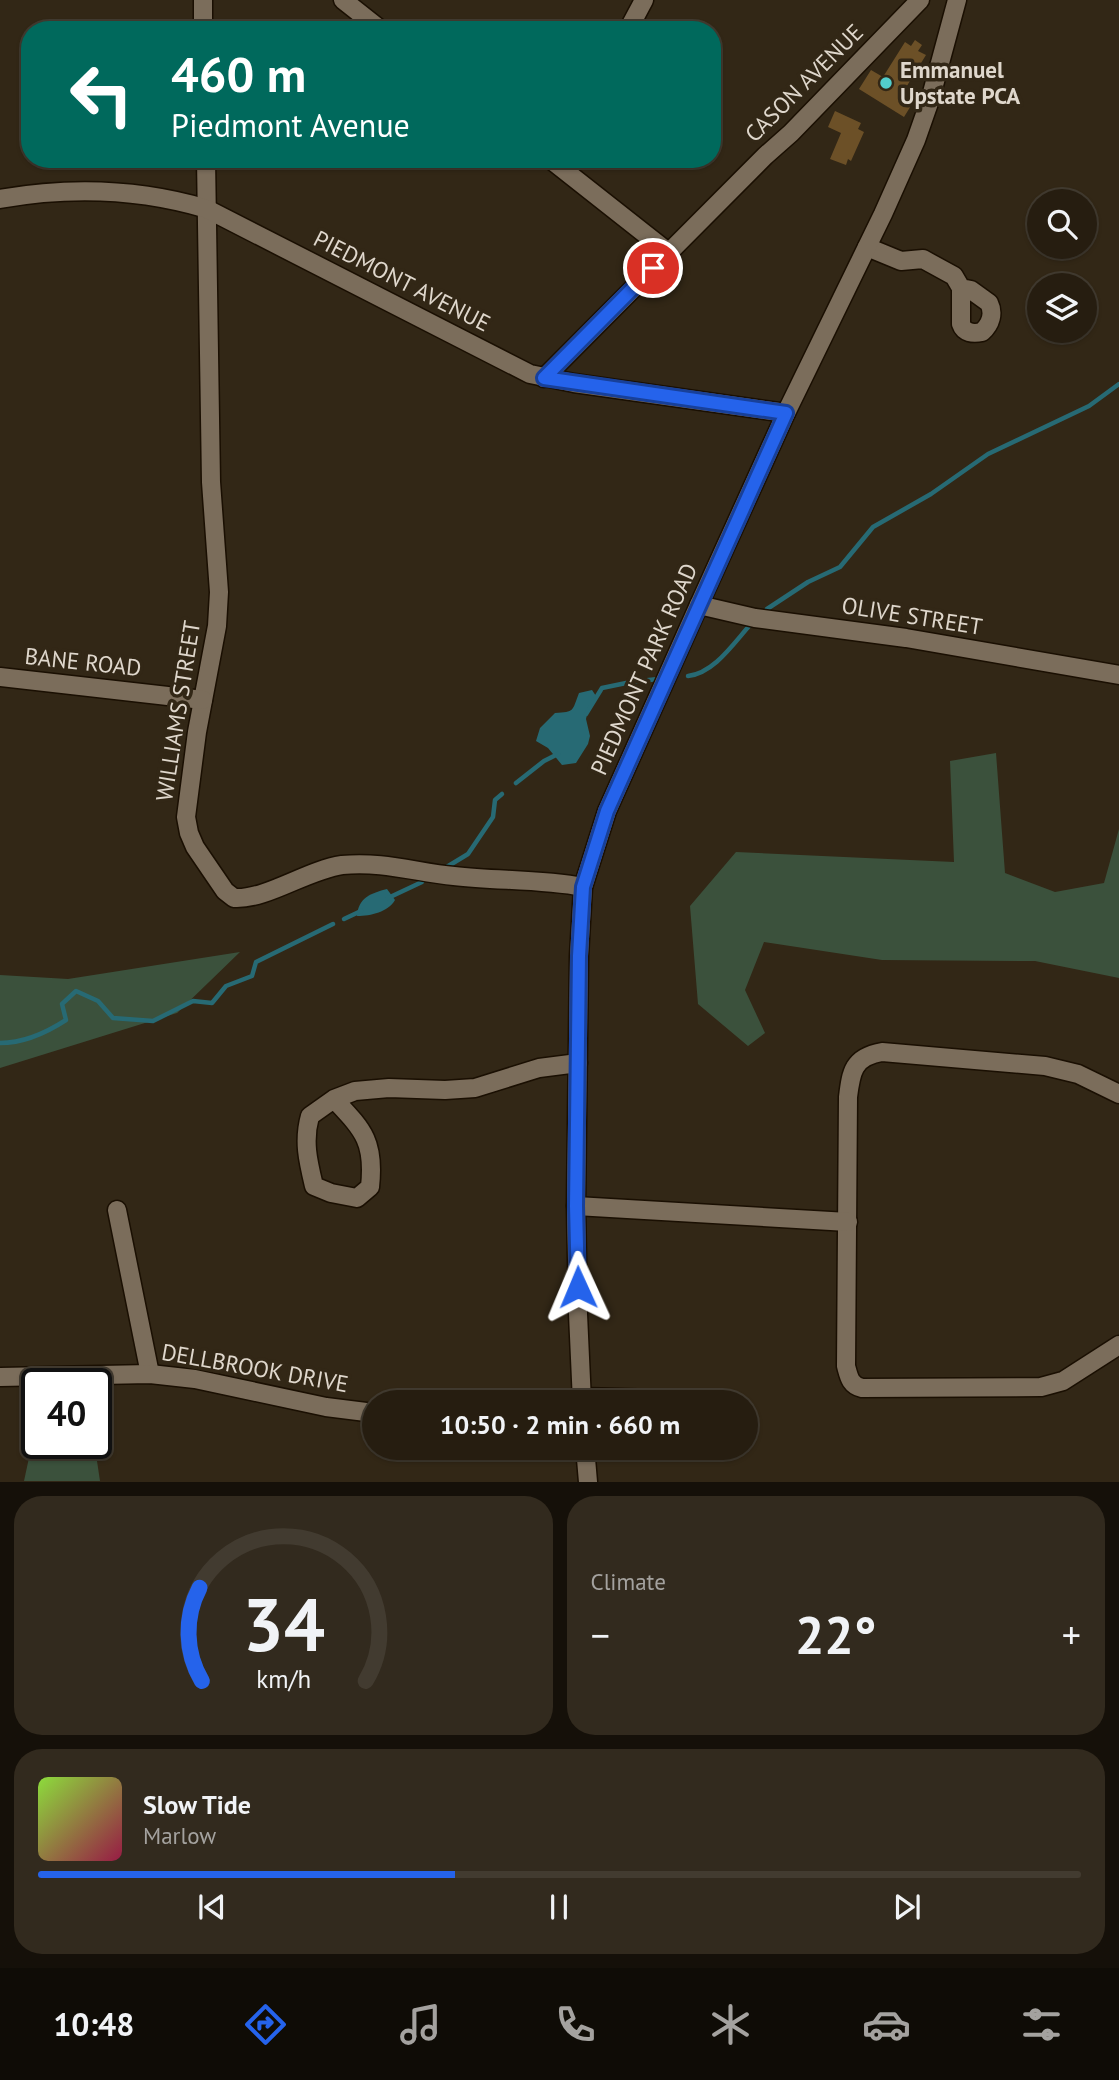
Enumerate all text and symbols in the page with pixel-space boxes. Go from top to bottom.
street label: CASON AVENUE [738,17,869,148]
text: 460 m [171,42,306,106]
icon: left [56,49,147,140]
place label: Emmanuel Upstate PCA [900,55,1020,110]
marker: Emmanuel Upstate PCA [878,75,894,91]
text: Piedmont Avenue [171,104,410,146]
map controls [1027,189,1097,343]
button: search [1027,189,1097,259]
street label: PIEDMONT AVENUE [309,224,495,338]
pin [623,238,683,298]
icon: arrive [634,249,672,287]
button: layers [1027,273,1097,343]
street label: PIEDMONT PARK ROAD [584,558,703,779]
street label: OLIVE STREET [840,590,985,641]
street label: WILLIAMS STREET [149,618,206,803]
street label: BANE ROAD [23,641,143,682]
position arrow [541,1250,615,1324]
street label: DELLBROOK DRIVE [159,1337,351,1398]
speed limit sign: 40 [21,1368,112,1459]
text: 10:50 · 2 min · 660 m [440,1408,680,1441]
text: Climate [591,1567,666,1596]
text: 34 [242,1578,325,1672]
text: 22° [795,1601,877,1668]
text: − [591,1610,610,1659]
text: + [1062,1610,1081,1659]
text: km/h [256,1663,311,1695]
text: Slow Tide [143,1788,251,1821]
text: Marlow [143,1821,216,1850]
icon: previous [193,1888,231,1926]
icon: pause [540,1888,578,1926]
icon: next [888,1888,926,1926]
icon: directions [241,2000,290,2049]
icon: music [396,2000,445,2049]
icon: phone [551,2000,600,2049]
icon: climate [706,2000,755,2049]
icon: car [862,2000,911,2049]
icon: filters [1017,2000,1066,2049]
text: 10:48 [53,2003,134,2045]

